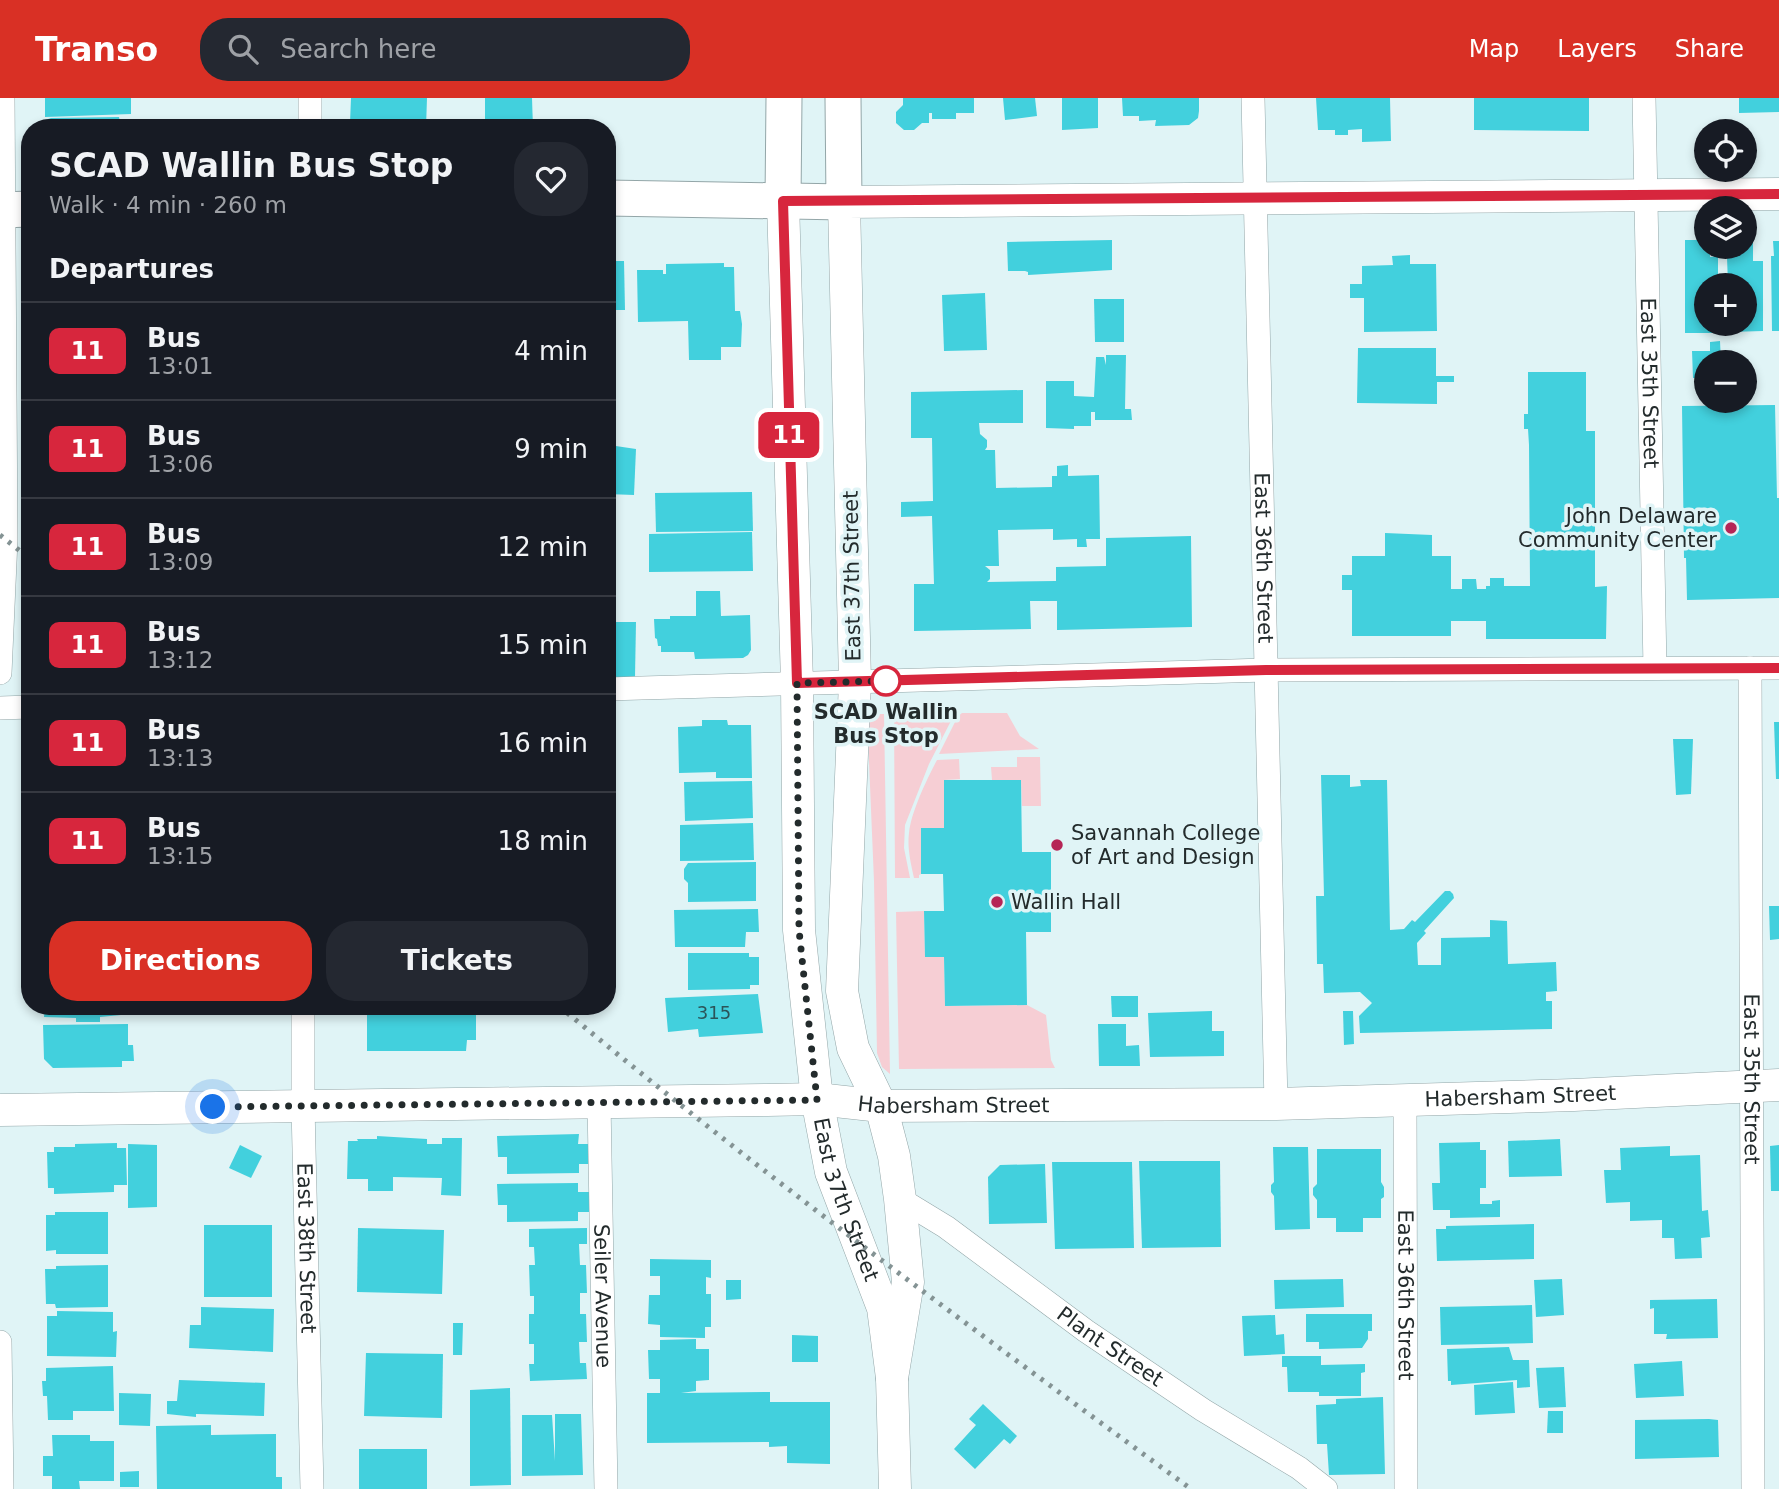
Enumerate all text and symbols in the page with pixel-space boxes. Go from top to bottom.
search box [200,18,690,81]
text: Transo [35,30,158,69]
icon: search [224,30,262,68]
text: Search here [280,34,436,64]
text: Map [1469,35,1519,63]
text: Layers [1557,35,1637,63]
text: Share [1675,35,1744,63]
map controls [1694,119,1757,413]
button: locate [1694,119,1757,182]
button: heart [514,142,588,216]
text: SCAD Wallin Bus Stop [49,146,453,185]
text: Walk · 4 min · 260 m [49,192,287,218]
button: layers [1694,196,1757,259]
text: Departures [49,254,214,284]
button: + [1694,273,1757,336]
street label: East 35th Street [1636,297,1663,469]
text: Bus [147,323,201,353]
text: 4 min [514,336,588,366]
text: 11 [71,337,104,365]
button: − [1694,350,1757,413]
text: 13:01 [147,353,213,379]
line badge: 11 [758,412,820,458]
text: Bus [147,421,201,451]
text: 11 [772,421,806,449]
text: 9 min [514,434,588,464]
text: 11 [71,435,104,463]
text: 13:06 [147,451,213,477]
street label: East 36th Street [1250,472,1277,644]
street label: East 37th Street [839,490,865,662]
place label: John Delaware Community Center [1518,504,1717,552]
text: Bus [147,519,201,549]
marker: John Delaware Community Center [1723,520,1739,536]
text: 12 min [498,532,588,562]
text: 11 [71,533,104,561]
text: 13:09 [147,549,213,575]
text: Bus [147,617,201,647]
text: 15 min [498,630,588,660]
text: 11 [71,631,104,659]
text: 13:12 [147,647,213,673]
marker: SCAD Wallin Bus Stop [871,666,901,696]
place label: SCAD Wallin Bus Stop [814,700,958,748]
text: Bus [147,715,201,745]
text: 16 min [498,728,588,758]
text: 11 [71,729,104,757]
text: 13:13 [147,745,213,771]
text: Bus [147,813,201,843]
place label: Savannah College of Art and Design [1071,821,1260,869]
text: 18 min [498,826,588,856]
text: 11 [71,827,104,855]
marker: Savannah College of Art and Design [1049,837,1065,853]
text: 13:15 [147,843,213,869]
place label: Wallin Hall [1011,890,1121,914]
marker: Wallin Hall [989,894,1005,910]
button: Directions [49,921,312,1001]
button: Tickets [326,921,588,1001]
street label: East 35th Street [1739,994,1764,1164]
house number: 315 [697,1002,731,1023]
street label: Habersham Street [1424,1081,1617,1112]
your location [195,1089,230,1124]
street label: Habersham Street [857,1092,1049,1119]
street label: East 37th Street [809,1116,884,1285]
street label: East 38th Street [292,1162,320,1334]
street label: East 36th Street [1393,1210,1418,1380]
street label: Seiler Avenue [589,1224,616,1368]
street label: Plant Street [1052,1302,1168,1392]

